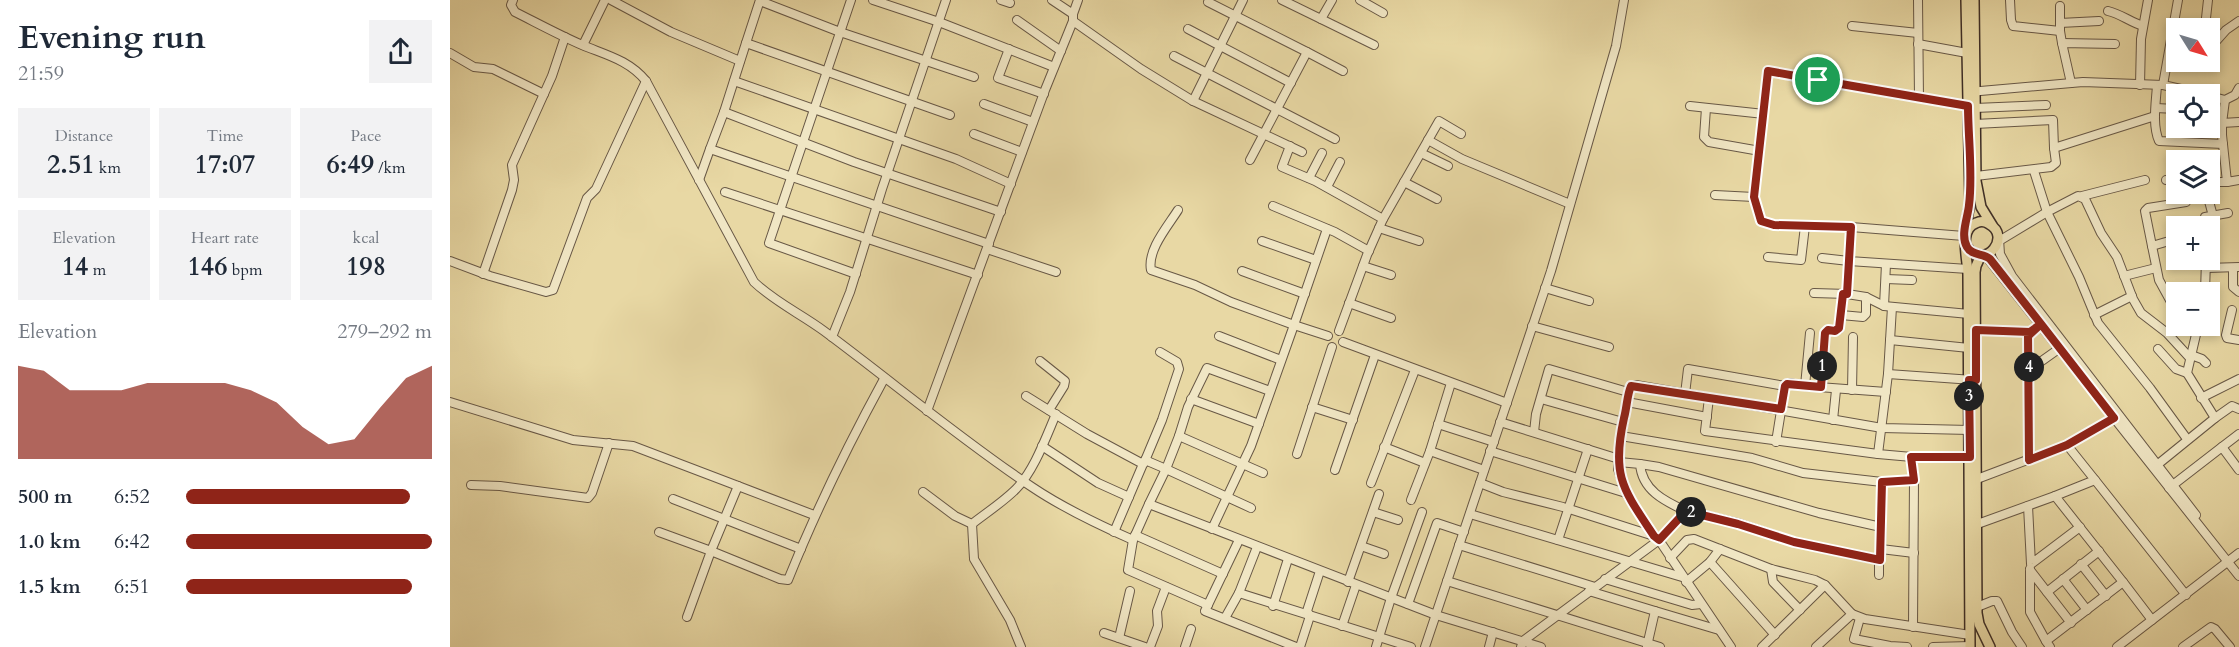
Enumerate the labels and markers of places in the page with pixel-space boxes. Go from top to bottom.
pin [1792,54,1843,105]
pin: 1 [1807,351,1837,381]
pin: 4 [2014,352,2044,382]
pin: 3 [1954,381,1984,411]
pin: 2 [1676,497,1706,527]

